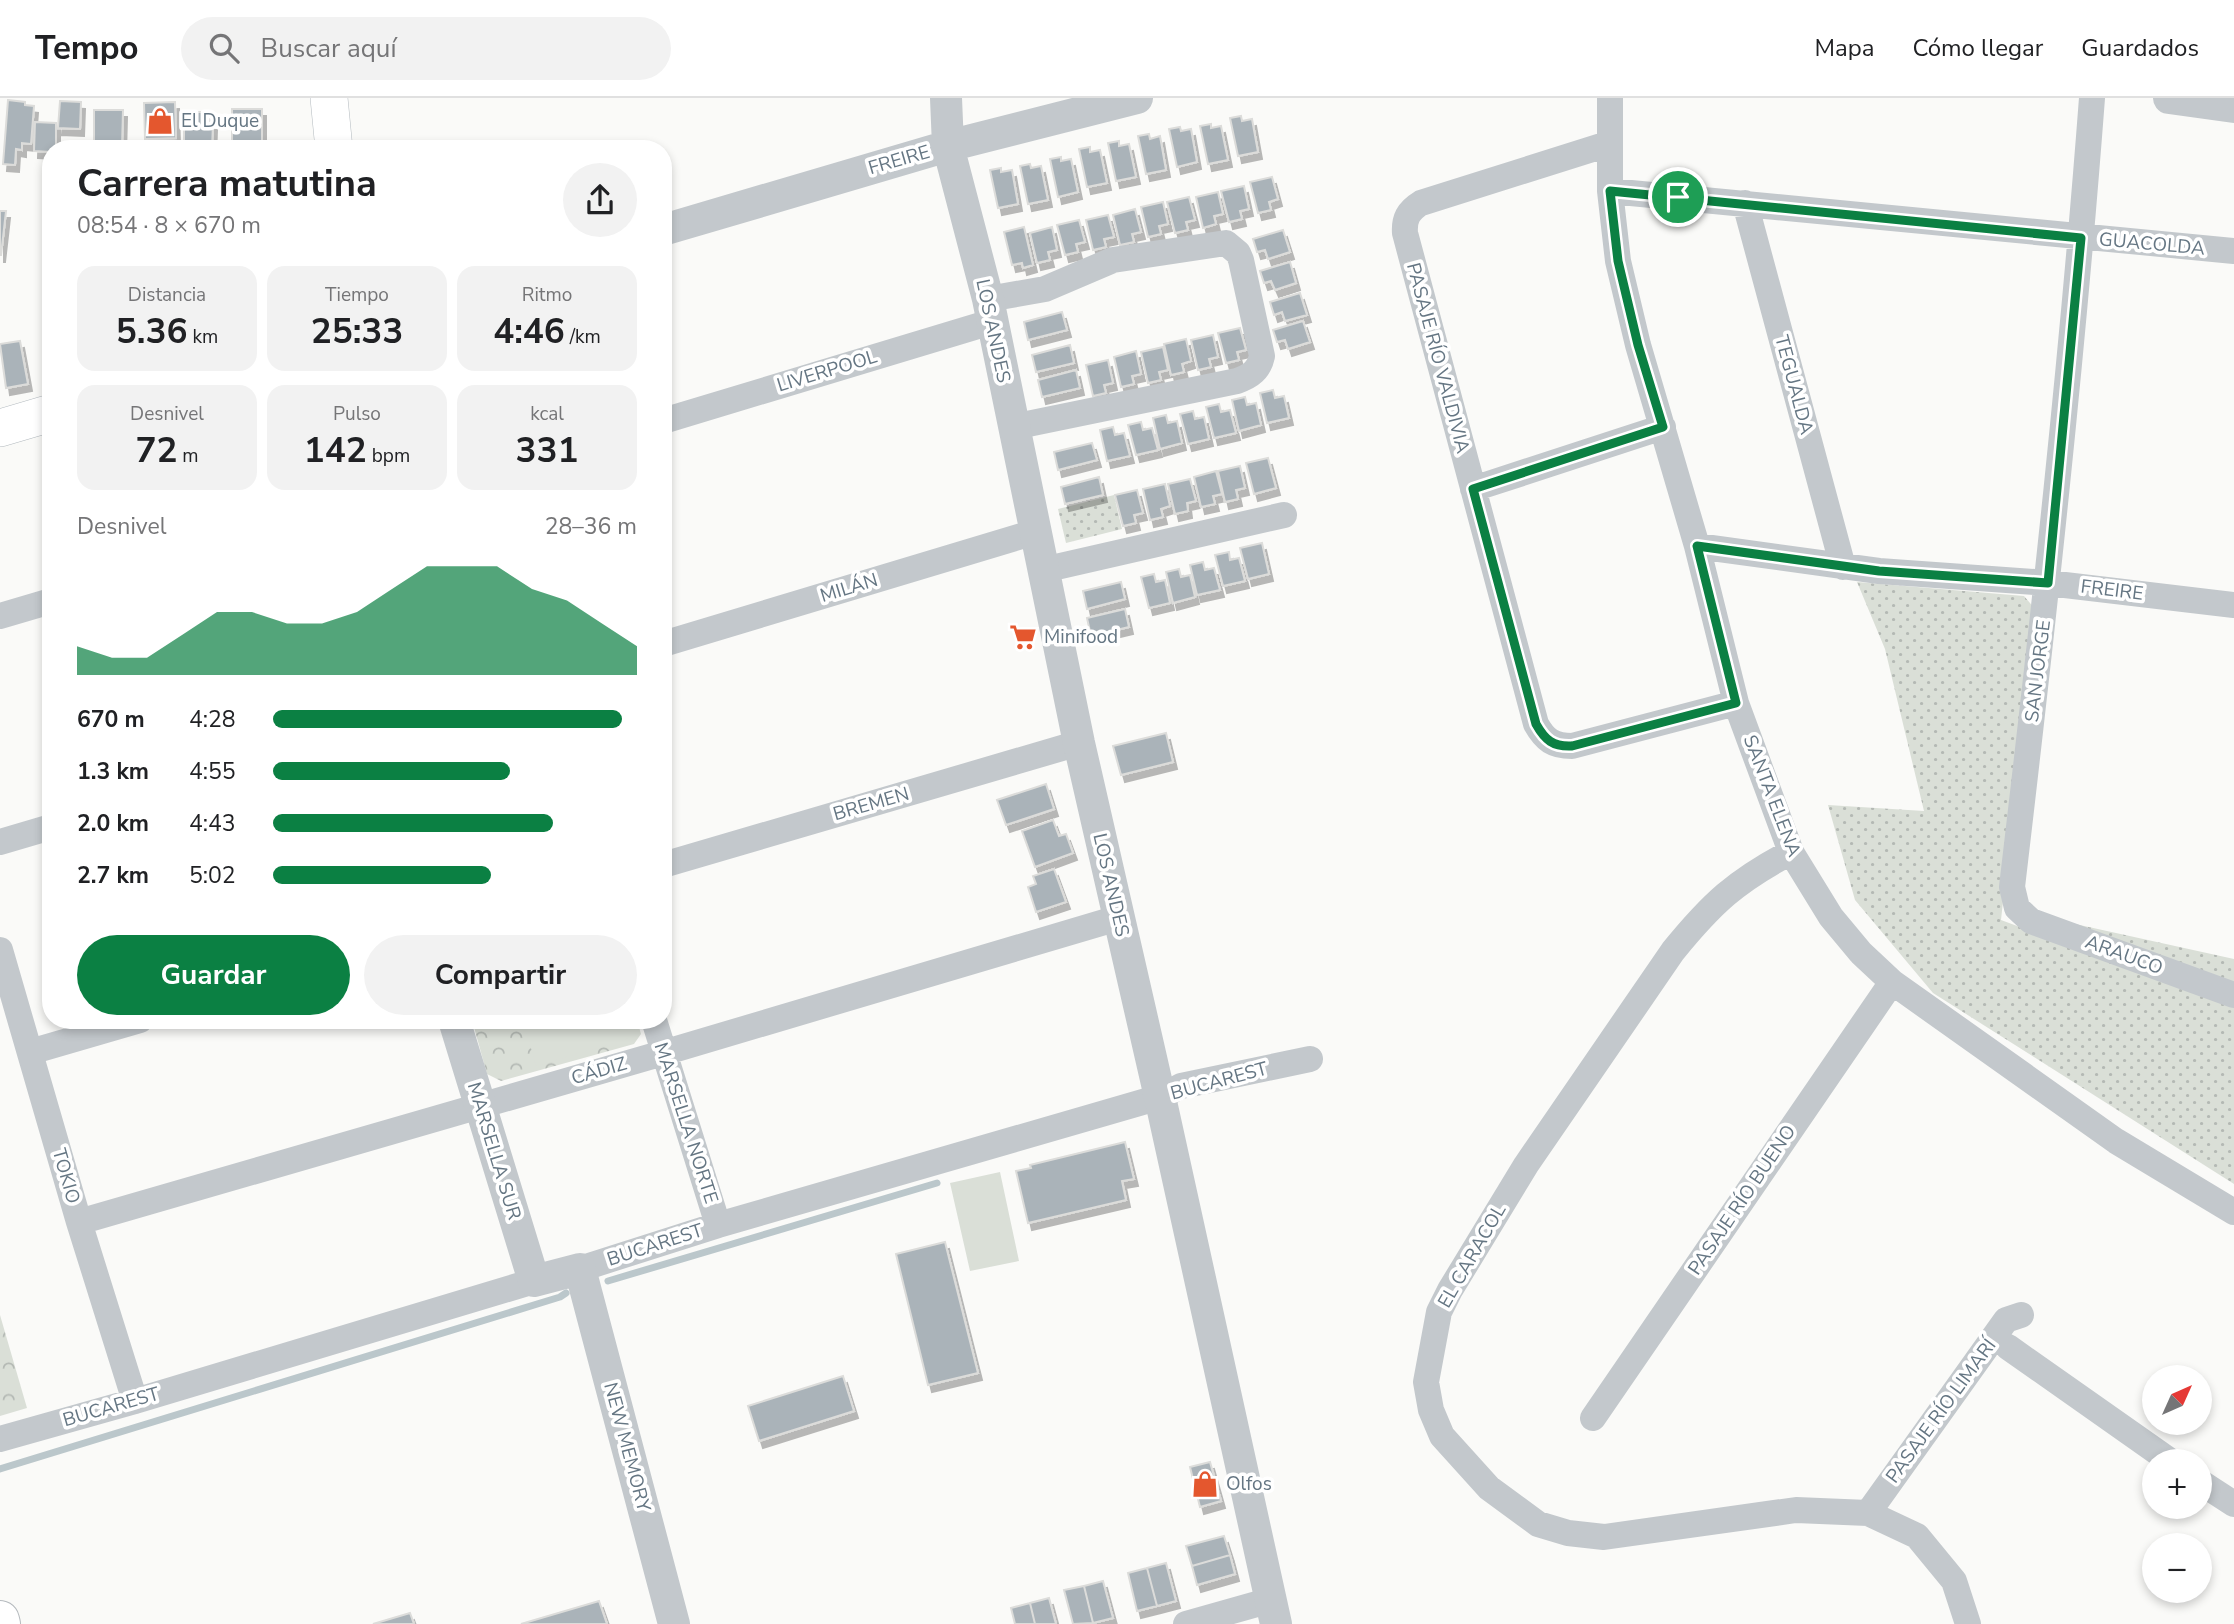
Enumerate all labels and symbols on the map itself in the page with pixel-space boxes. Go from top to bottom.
shop icon: El Duque [145,106,175,136]
place label: El Duque [181,108,259,134]
street label: FREIRE [865,139,933,181]
pin [1648,167,1708,227]
street label: GUACOLDA [2098,226,2206,262]
street label: PASAJE RÍO VALDIVIA [1400,260,1476,456]
street label: LOS ANDES [969,277,1017,385]
street label: TEGUALDA [1768,332,1820,438]
street label: LIVERPOOL [774,343,881,399]
street label: MILÁN [817,567,881,609]
street label: FREIRE [2079,573,2145,607]
street label: SAN JORGE [2019,618,2057,724]
supermarket icon: Minifood [1008,622,1038,652]
place label: Minifood [1044,624,1118,650]
street label: SANTA ELENA [1737,731,1807,861]
street label: BREMEN [830,781,912,827]
street label: LOS ANDES [1086,831,1136,939]
street label: ARAUCO [2082,929,2166,981]
street label: MARSELLA NORTE [648,1039,724,1207]
street label: CÁDIZ [568,1051,630,1091]
street label: BUCAREST [1168,1055,1271,1106]
street label: MARSELLA SUR [461,1079,527,1223]
street label: PASAJE RÍO BUENO [1682,1120,1802,1280]
street label: TOKIO [46,1145,86,1207]
street label: EL CARACOL [1432,1199,1513,1313]
street label: BUCAREST [604,1217,707,1273]
street label: PASAJE RÍO LIMARÍ [1880,1333,2003,1488]
north arrow [2142,1365,2212,1435]
street label: NEW MEMORY [597,1379,657,1515]
street label: BUCAREST [60,1381,163,1433]
shop icon: Olfos [1190,1469,1220,1499]
place label: Olfos [1226,1471,1272,1497]

